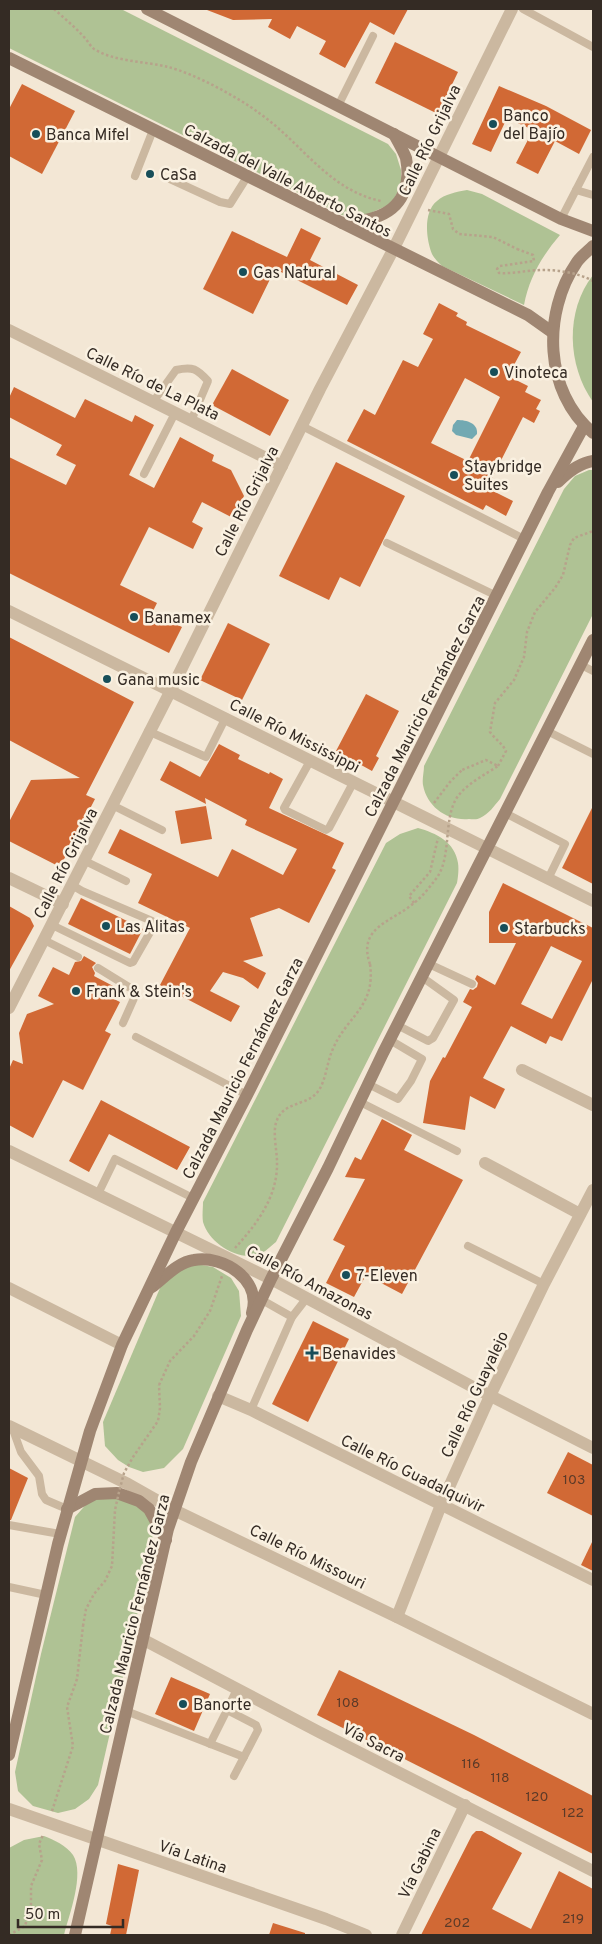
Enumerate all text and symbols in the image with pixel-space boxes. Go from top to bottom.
street label: Calle Río Grijalva [395,82,466,200]
place label: Banco del Bajío [503,107,565,145]
marker: Banco del Bajío [487,118,499,130]
street label: Calzada del Valle Alberto Santos [180,120,394,243]
place label: Banca Mifel [46,126,129,146]
marker: Banca Mifel [30,128,42,140]
place label: CaSa [160,166,197,186]
marker: CaSa [144,168,156,180]
place label: Gas Natural [253,264,336,284]
marker: Gas Natural [237,266,249,278]
street label: Calle Río de La Plata [82,344,222,426]
place label: Vinoteca [504,364,568,384]
marker: Vinoteca [488,366,500,378]
street label: Calle Río Grijalva [211,443,284,561]
place label: Staybridge Suites [464,458,542,496]
marker: Staybridge Suites [448,469,460,481]
street label: Calzada Mauricio Fernández Garza [361,593,491,821]
place label: Banamex [144,609,211,629]
marker: Banamex [128,611,140,623]
place label: Gana music [117,671,200,691]
marker: Gana music [101,673,113,685]
street label: Calle Río Mississippi [225,695,363,778]
street label: Calle Río Grijalva [30,805,103,923]
place label: Las Alitas [116,918,185,938]
marker: Las Alitas [100,920,112,932]
place label: Starbucks [514,920,586,940]
marker: Starbucks [498,922,510,934]
street label: Calzada Mauricio Fernández Garza [179,955,309,1183]
place label: Frank & Stein's [86,983,192,1003]
marker: Frank & Stein's [70,985,82,997]
street label: Calle Río Amazonas [242,1242,376,1326]
place label: 7-Eleven [356,1267,418,1287]
marker: 7-Eleven [340,1269,352,1281]
street label: Calle Río Guayalejo [438,1328,514,1462]
place label: Benavides [322,1345,396,1365]
marker: Benavides [306,1347,318,1359]
street label: Calle Río Guadalquivir [337,1431,487,1518]
house number: 103 [563,1472,585,1489]
street label: Calzada Mauricio Fernández Garza [96,1492,175,1736]
street label: Calle Río Missouri [246,1521,369,1595]
house number: 108 [337,1695,359,1712]
place label: Banorte [193,1696,251,1716]
marker: Banorte [177,1698,189,1710]
street label: Vía Sacra [339,1720,408,1768]
house number: 116 [462,1756,480,1773]
house number: 118 [491,1770,510,1787]
house number: 120 [526,1789,548,1806]
house number: 122 [562,1805,584,1822]
street label: Vía Gabina [395,1825,447,1903]
street label: Vía Latina [155,1837,229,1879]
scale bar [18,1896,122,1928]
text: 50 m [25,1906,60,1925]
house number: 219 [562,1911,584,1928]
house number: 202 [444,1915,470,1932]

